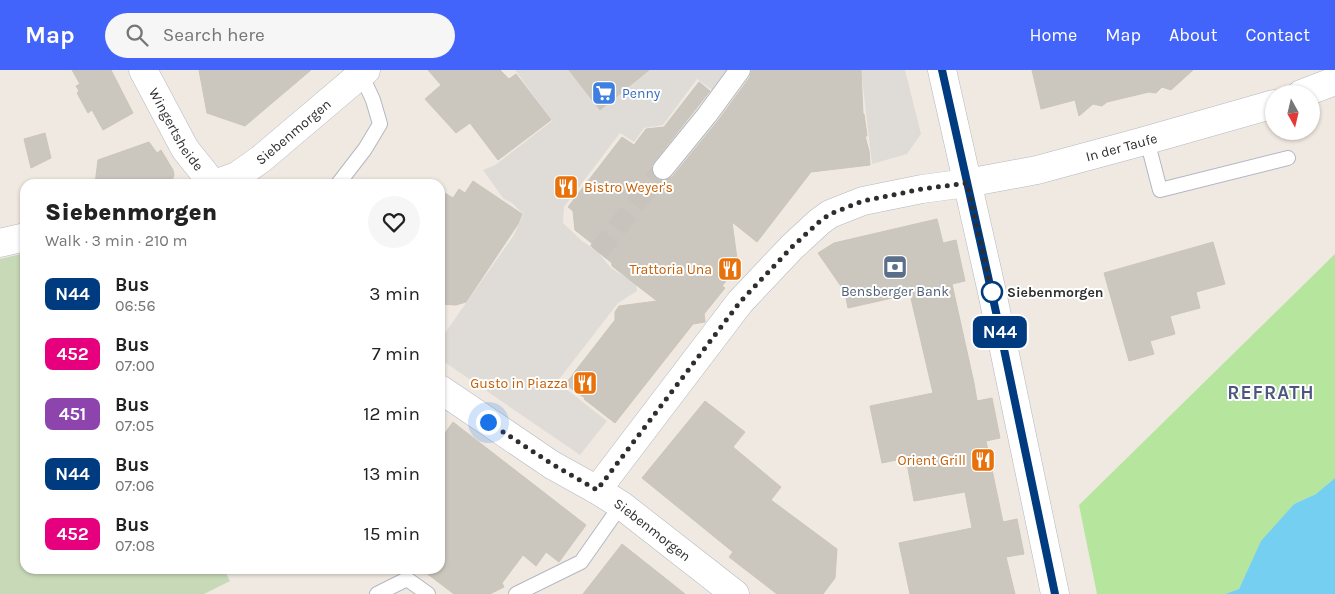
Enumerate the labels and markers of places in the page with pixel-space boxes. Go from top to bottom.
supermarket icon: Penny [591,80,617,106]
place label: Penny [622,85,661,102]
restaurant icon: Bistro Weyer's [553,174,579,200]
place label: Bistro Weyer's [584,179,673,196]
bank icon: Bensberger Bank [882,254,908,280]
restaurant icon: Trattoria Una [717,256,743,282]
place label: Trattoria Una [630,261,712,278]
marker: Siebenmorgen [981,281,1003,303]
place label: Bensberger Bank [841,283,949,300]
place label: Siebenmorgen [1007,284,1104,301]
restaurant icon: Gusto in Piazza [572,370,598,396]
place label: Gusto in Piazza [470,375,568,392]
restaurant icon: Orient Grill [970,447,996,473]
place label: Orient Grill [897,452,966,469]

